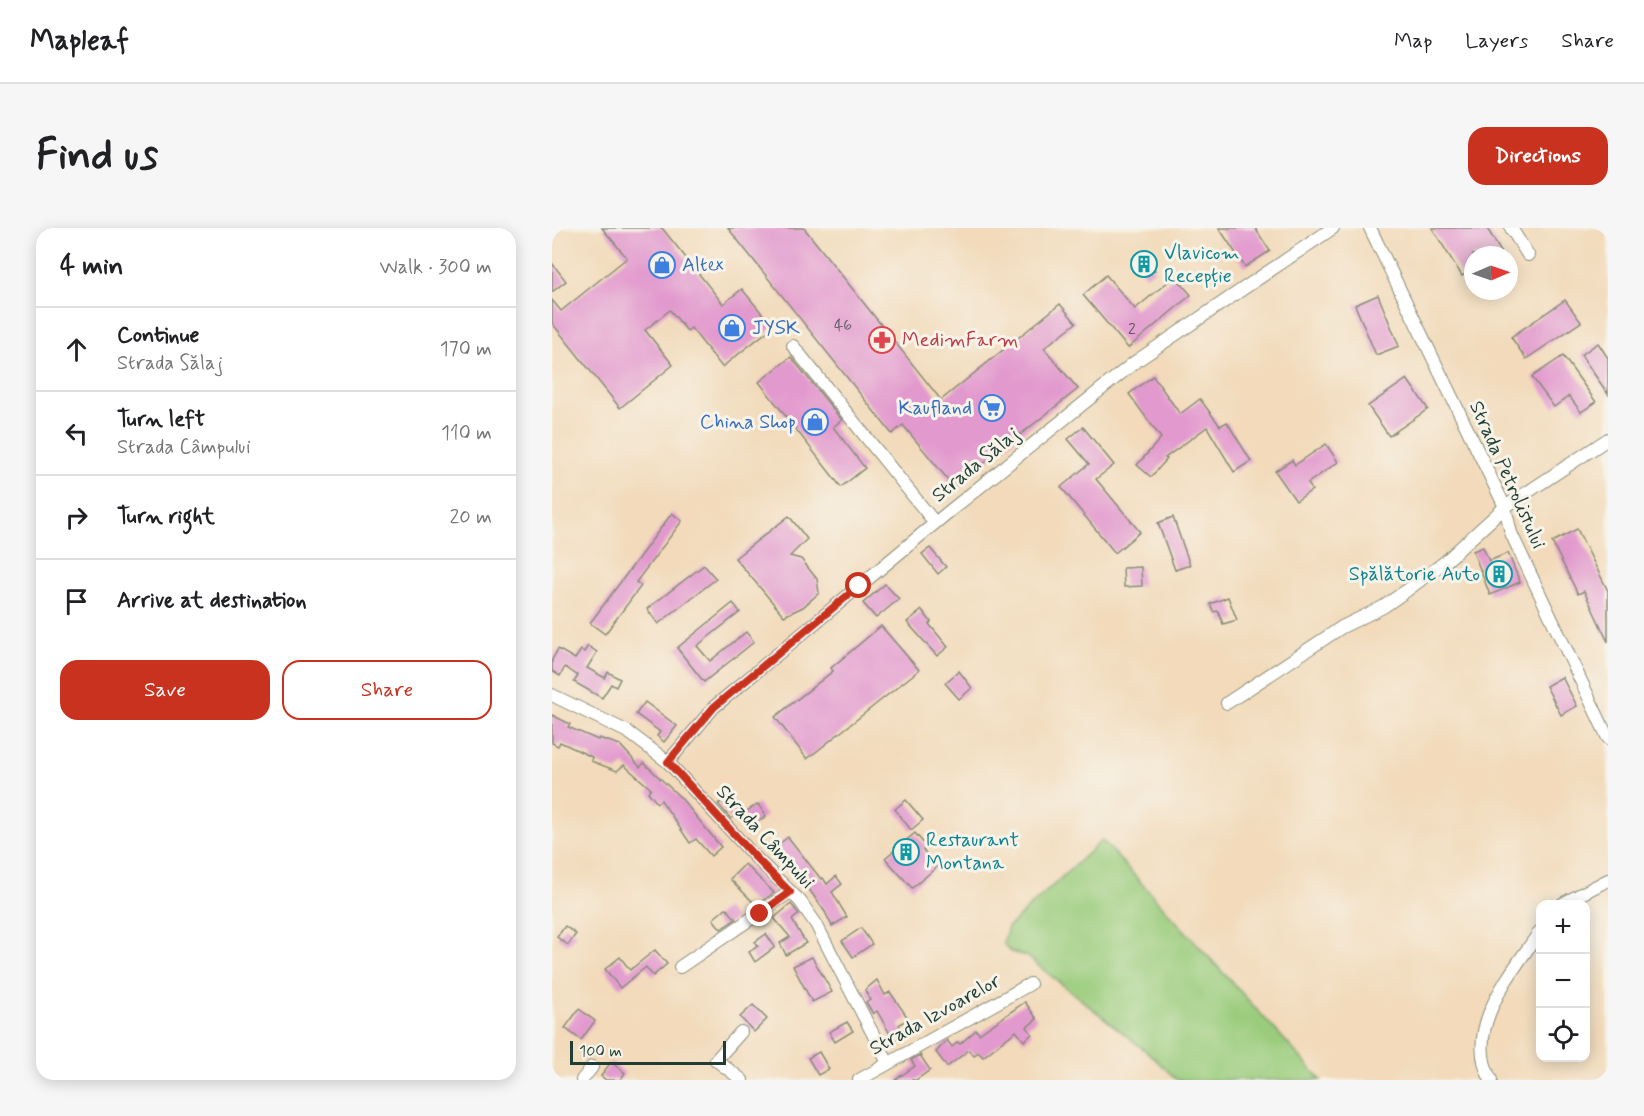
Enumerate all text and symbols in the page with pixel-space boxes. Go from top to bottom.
text: Mapleaf [30,23,129,60]
text: Map [1394,27,1432,55]
text: Layers [1465,27,1528,55]
text: Share [1561,27,1614,55]
button: Directions [1468,127,1608,185]
text: Find us [36,129,158,184]
place label: Vlavicom Recepție [1164,240,1240,290]
north arrow [1464,246,1518,300]
building icon: Vlavicom Recepție [1129,249,1159,279]
text: 4 min [60,250,123,284]
shop icon: Altex [647,250,677,280]
place label: Altex [682,252,724,279]
text: Walk · 300 m [380,254,492,281]
shop icon: JYSK [717,313,747,343]
place label: JYSK [752,315,800,342]
house number: 46 [834,315,852,336]
house number: 2 [1128,319,1136,340]
text: Continue [117,322,199,350]
pharmacy icon: MedimFarm [867,325,897,355]
place label: MedimFarm [902,327,1018,354]
icon: ahead [60,333,93,366]
text: 170 m [440,336,492,363]
text: Strada Sălaj [117,350,223,377]
supermarket icon: Kaufland [977,393,1007,423]
place label: Kaufland [898,395,972,422]
street label: Strada Petrolistului [1462,397,1552,553]
text: Turn left [117,406,205,434]
shop icon: China Shop [800,407,830,437]
place label: China Shop [700,409,796,436]
icon: left [60,417,93,450]
text: 110 m [441,420,492,447]
street label: Strada Sălaj [926,421,1026,509]
text: Strada Câmpului [117,434,251,461]
icon: right [60,501,93,534]
text: Turn right [117,503,215,531]
text: 20 m [449,504,492,531]
building icon: Spălătorie Auto [1484,559,1514,589]
place label: Spălătorie Auto [1349,561,1480,588]
route start [845,572,871,598]
icon: arrive [60,585,93,618]
text: Arrive at destination [117,587,307,615]
button: Save [60,660,270,720]
button: Share [282,660,492,720]
street label: Strada Câmpului [710,779,820,895]
place label: Restaurant Montana [926,827,1019,877]
building icon: Restaurant Montana [891,837,921,867]
route end [746,900,772,926]
map controls [1536,900,1590,1062]
button: + [1536,900,1590,954]
button: − [1536,954,1590,1008]
street label: Strada Izvoarelor [865,968,1006,1062]
button: locate [1536,1008,1590,1062]
scale bar [570,1038,726,1066]
text: 100 m [579,1041,622,1062]

